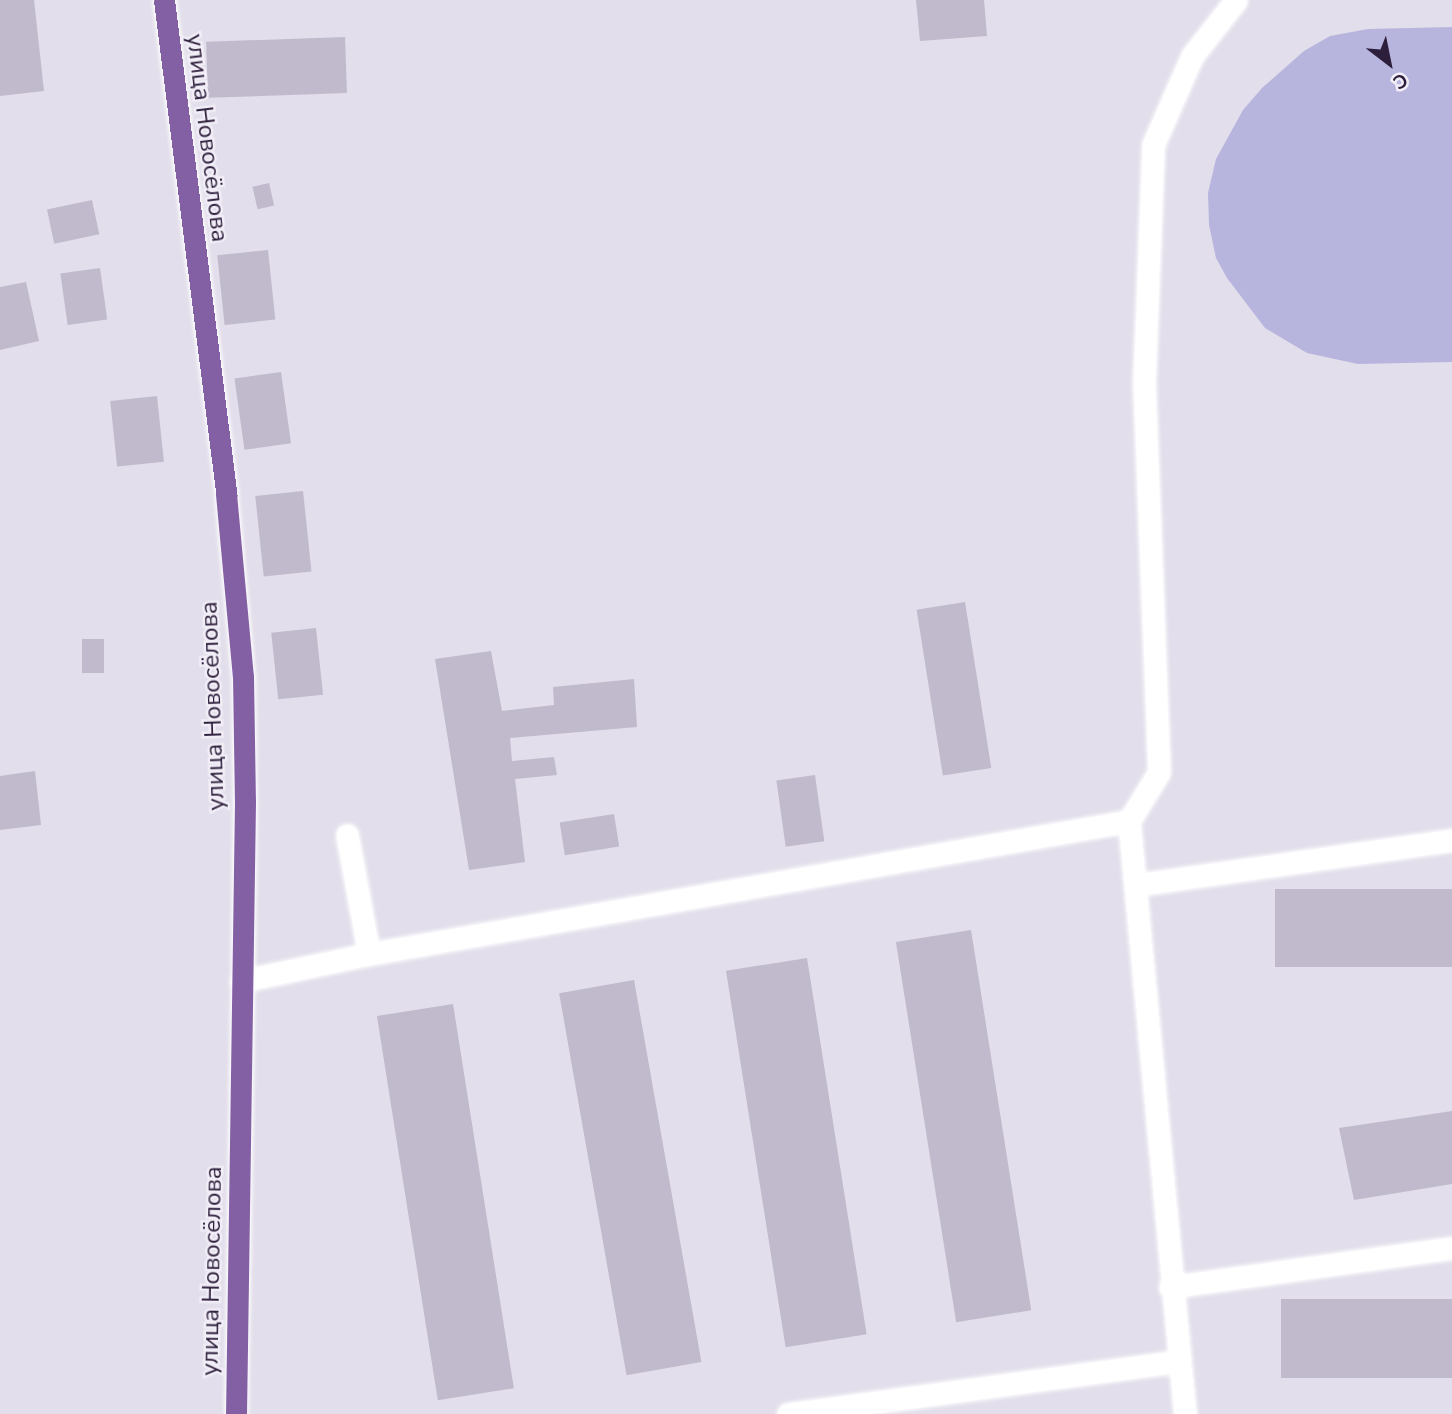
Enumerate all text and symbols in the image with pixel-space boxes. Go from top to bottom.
north arrow [1354,28,1424,98]
street label: улица Новосёлова [180,32,234,244]
text: С [1388,66,1412,95]
street label: улица Новосёлова [195,601,231,811]
street label: улица Новосёлова [196,1166,228,1376]

